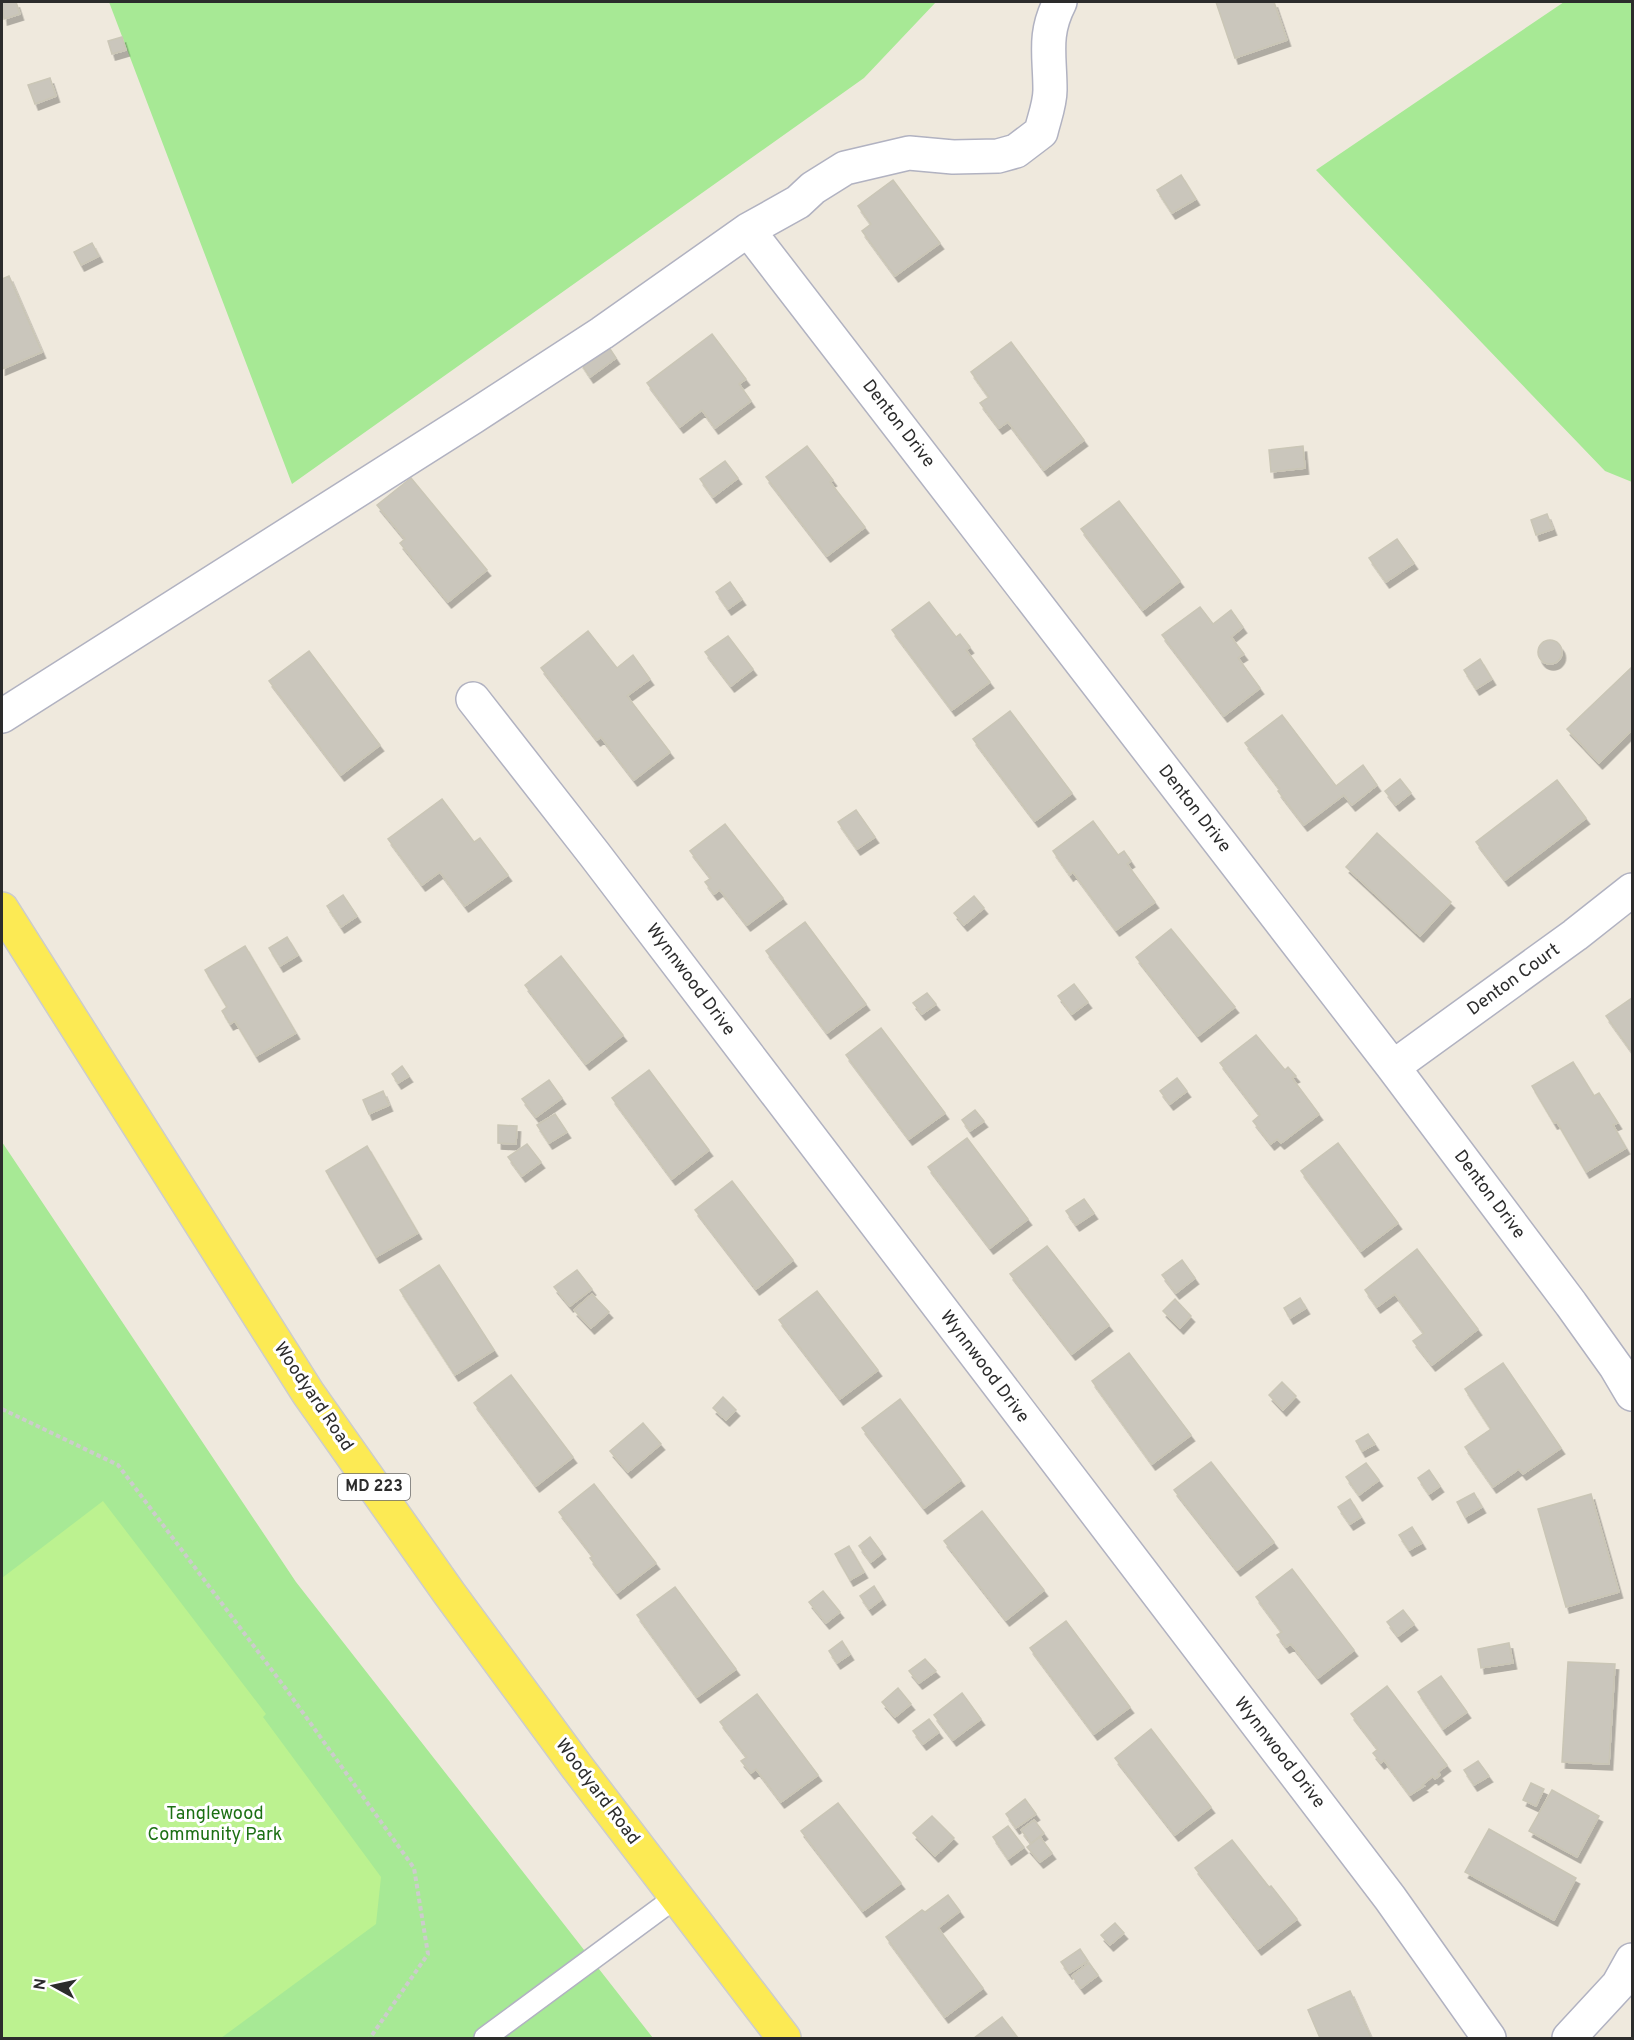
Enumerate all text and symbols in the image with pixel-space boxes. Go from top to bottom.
street label: Denton Drive [856,375,940,473]
street label: Denton Drive [1152,760,1236,858]
street label: Wynnwood Drive [640,919,740,1041]
street label: Denton Court [1463,939,1565,1021]
street label: Denton Drive [1448,1146,1530,1244]
street label: Wynnwood Drive [934,1306,1034,1428]
street label: Woodyard Road [268,1338,358,1456]
road number: MD 223 [338,1474,410,1500]
street label: Wynnwood Drive [1228,1693,1330,1813]
street label: Woodyard Road [550,1734,644,1850]
park label: Tanglewood Community Park [148,1803,282,1847]
north arrow [24,1956,84,2016]
text: N [30,1977,52,1991]

